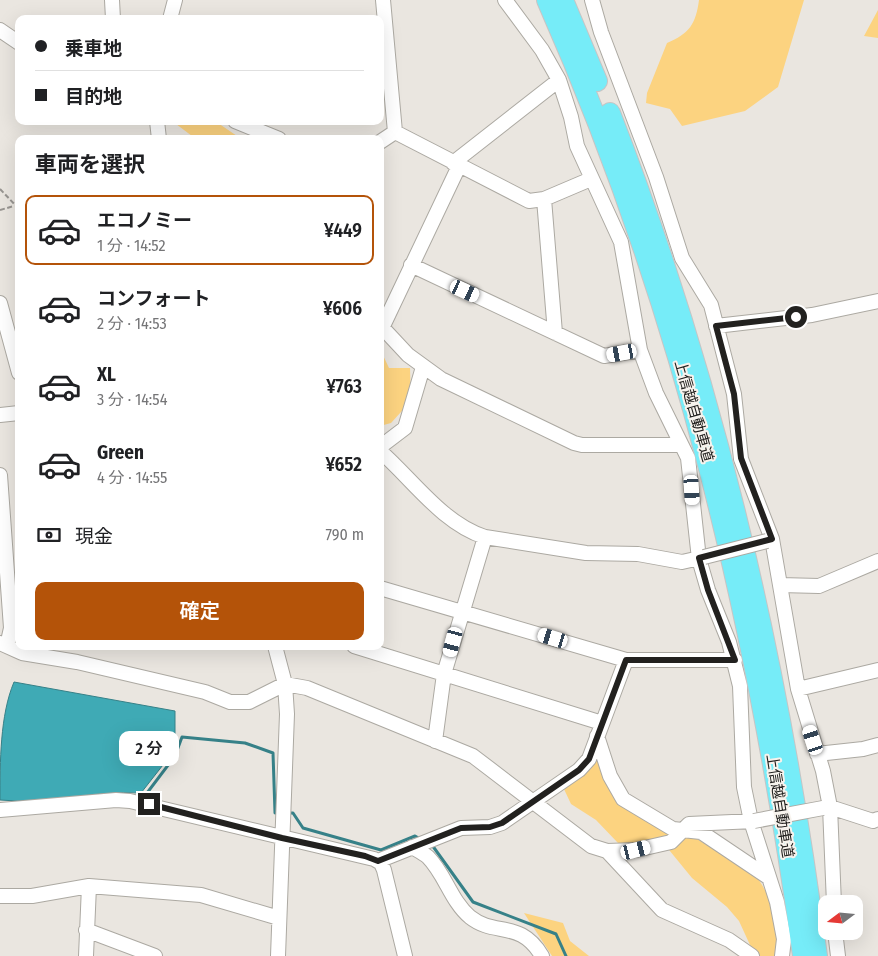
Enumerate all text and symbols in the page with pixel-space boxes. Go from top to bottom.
text: 乗車地 [65,37,122,60]
text: 目的地 [65,85,122,108]
text: 車両を選択 [35,151,145,178]
icon: car [37,208,82,253]
text: エコノミー [97,209,192,232]
text: ¥449 [324,219,362,242]
text: 1 分 · 14:52 [97,236,166,255]
car [448,278,481,304]
icon: car [37,286,82,331]
text: コンフォート [97,287,210,310]
text: ¥606 [323,297,362,320]
route start [785,306,807,328]
text: 2 分 · 14:53 [97,314,167,333]
car [605,343,638,363]
street label: 上信越自動車道 [671,358,717,464]
text: XL [97,363,116,386]
icon: car [37,364,82,409]
text: ¥763 [326,375,362,398]
text: 3 分 · 14:54 [97,390,167,409]
text: Green [97,441,144,464]
icon: car [37,442,82,487]
text: ¥652 [326,453,362,476]
text: 4 分 · 14:55 [97,468,167,487]
car [683,475,700,505]
icon: cash [35,521,63,549]
text: 現金 [75,525,113,548]
text: 790 m [326,525,364,544]
button: 確定 [35,582,364,640]
car [441,626,464,658]
car [536,626,569,650]
car [801,723,824,757]
callout: 2 分 [119,732,179,766]
text: 2 分 [136,739,162,758]
street label: 上信越自動車道 [763,753,797,859]
route end [138,793,160,815]
car [619,839,652,861]
north arrow [818,895,862,940]
map controls [818,895,863,940]

